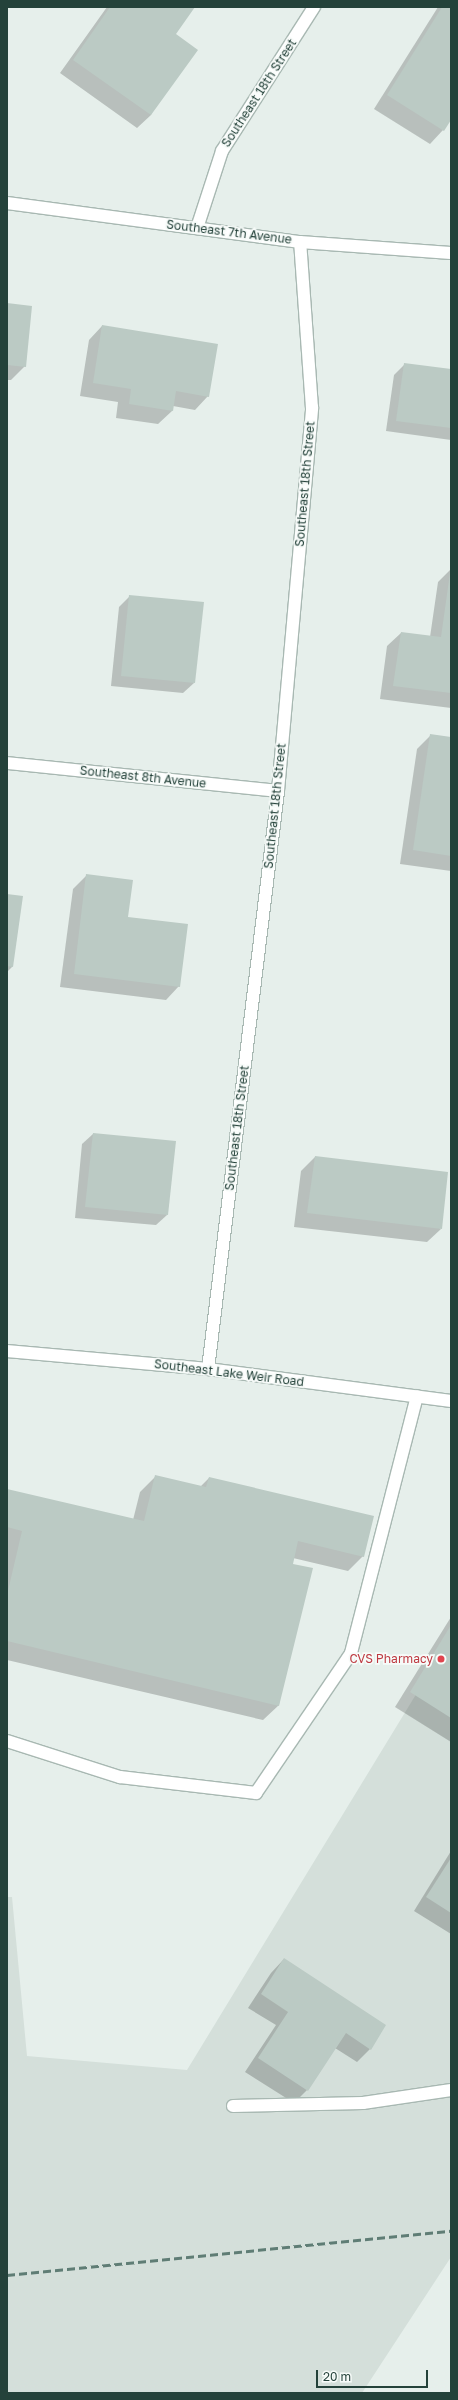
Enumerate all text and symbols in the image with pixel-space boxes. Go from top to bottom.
street label: Southeast 18th Street [219,36,299,150]
street label: Southeast 7th Avenue [166,217,292,247]
street label: Southeast 18th Street [292,421,318,547]
street label: Southeast 18th Street [261,743,289,869]
street label: Southeast 8th Avenue [79,763,207,791]
street label: Southeast 18th Street [222,1065,252,1191]
street label: Southeast Lake Weir Road [153,1357,305,1389]
place label: CVS Pharmacy [349,1652,433,1666]
marker: CVS Pharmacy [436,1654,446,1664]
scale bar [318,2362,430,2388]
text: 20 m [323,2369,351,2384]

